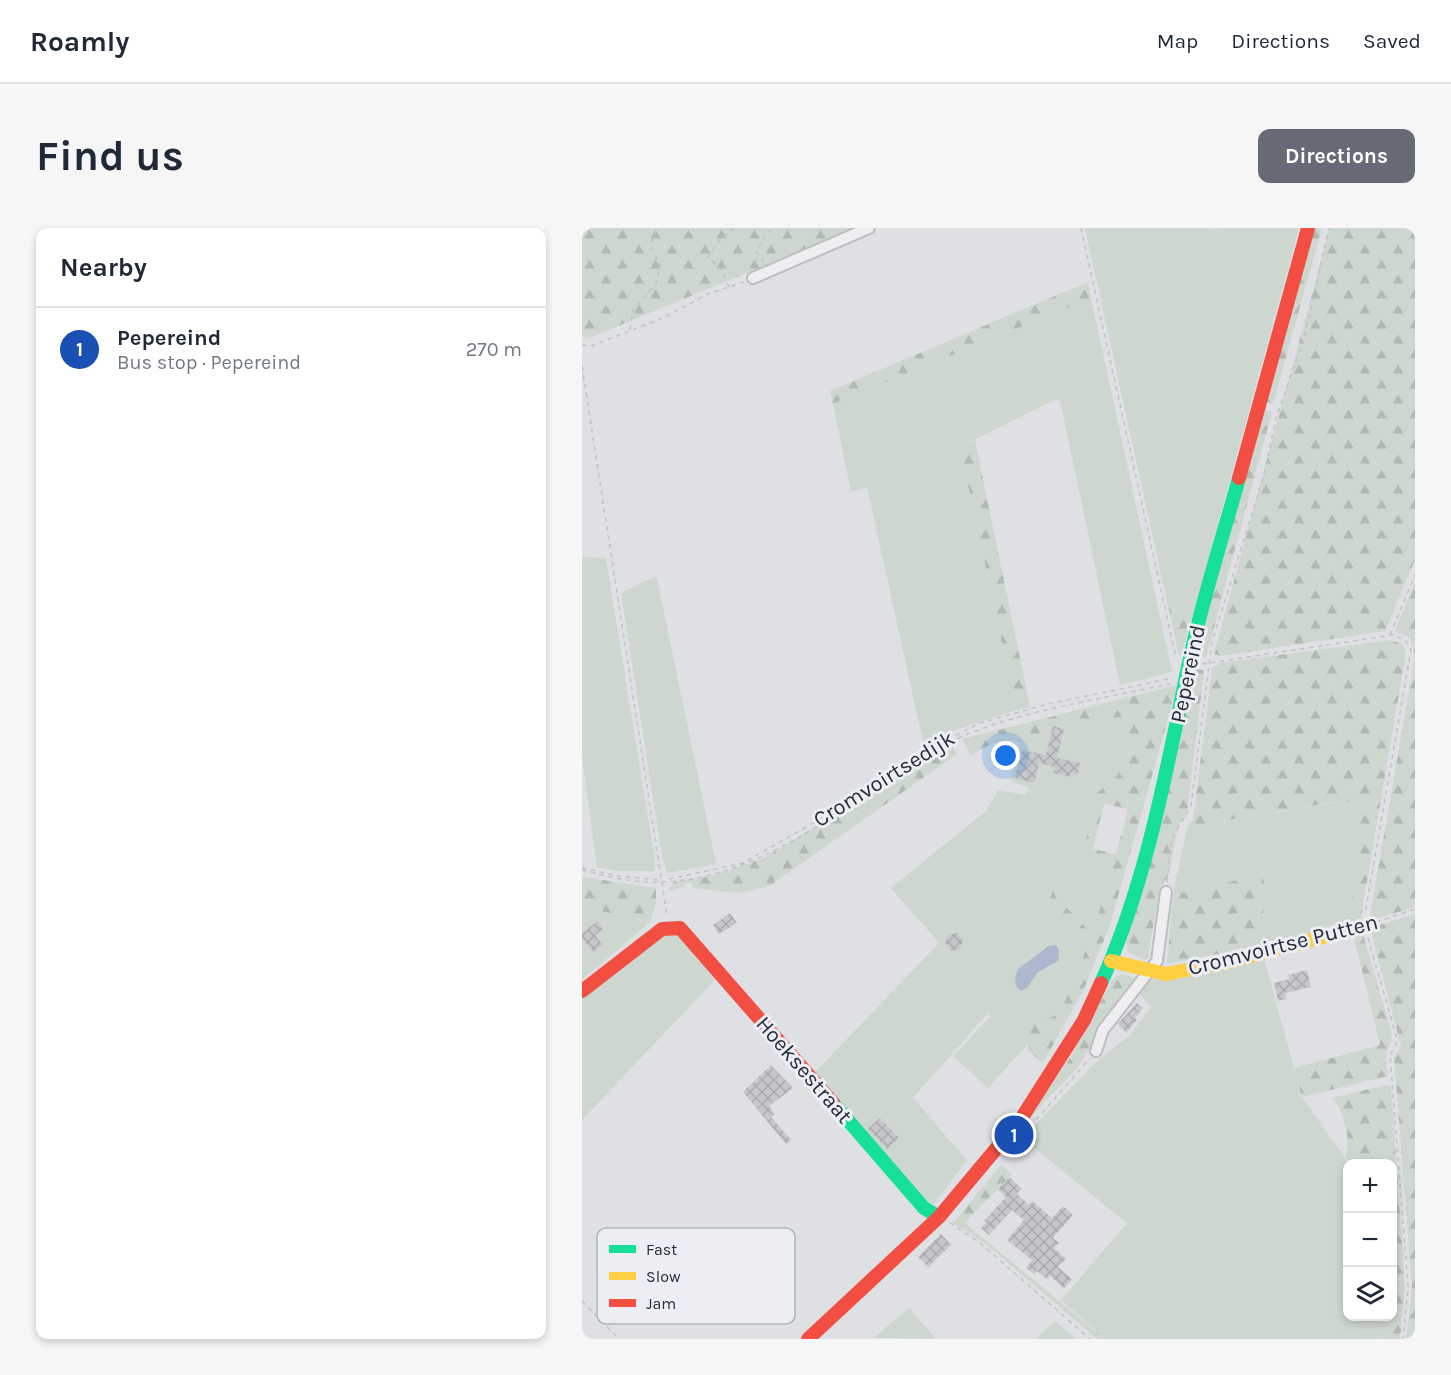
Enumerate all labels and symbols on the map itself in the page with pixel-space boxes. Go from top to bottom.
street label: Pepereind [1165,623,1211,725]
street label: Cromvoirtsedijk [809,725,959,833]
your location [991,741,1020,770]
street label: Cromvoirtse Putten [1185,909,1381,981]
street label: Hoeksestraat [750,1011,858,1129]
pin: 1 [994,1112,1034,1158]
legend [597,1228,795,1324]
text: Fast [646,1240,677,1259]
text: Slow [646,1267,681,1286]
text: Jam [646,1294,676,1313]

